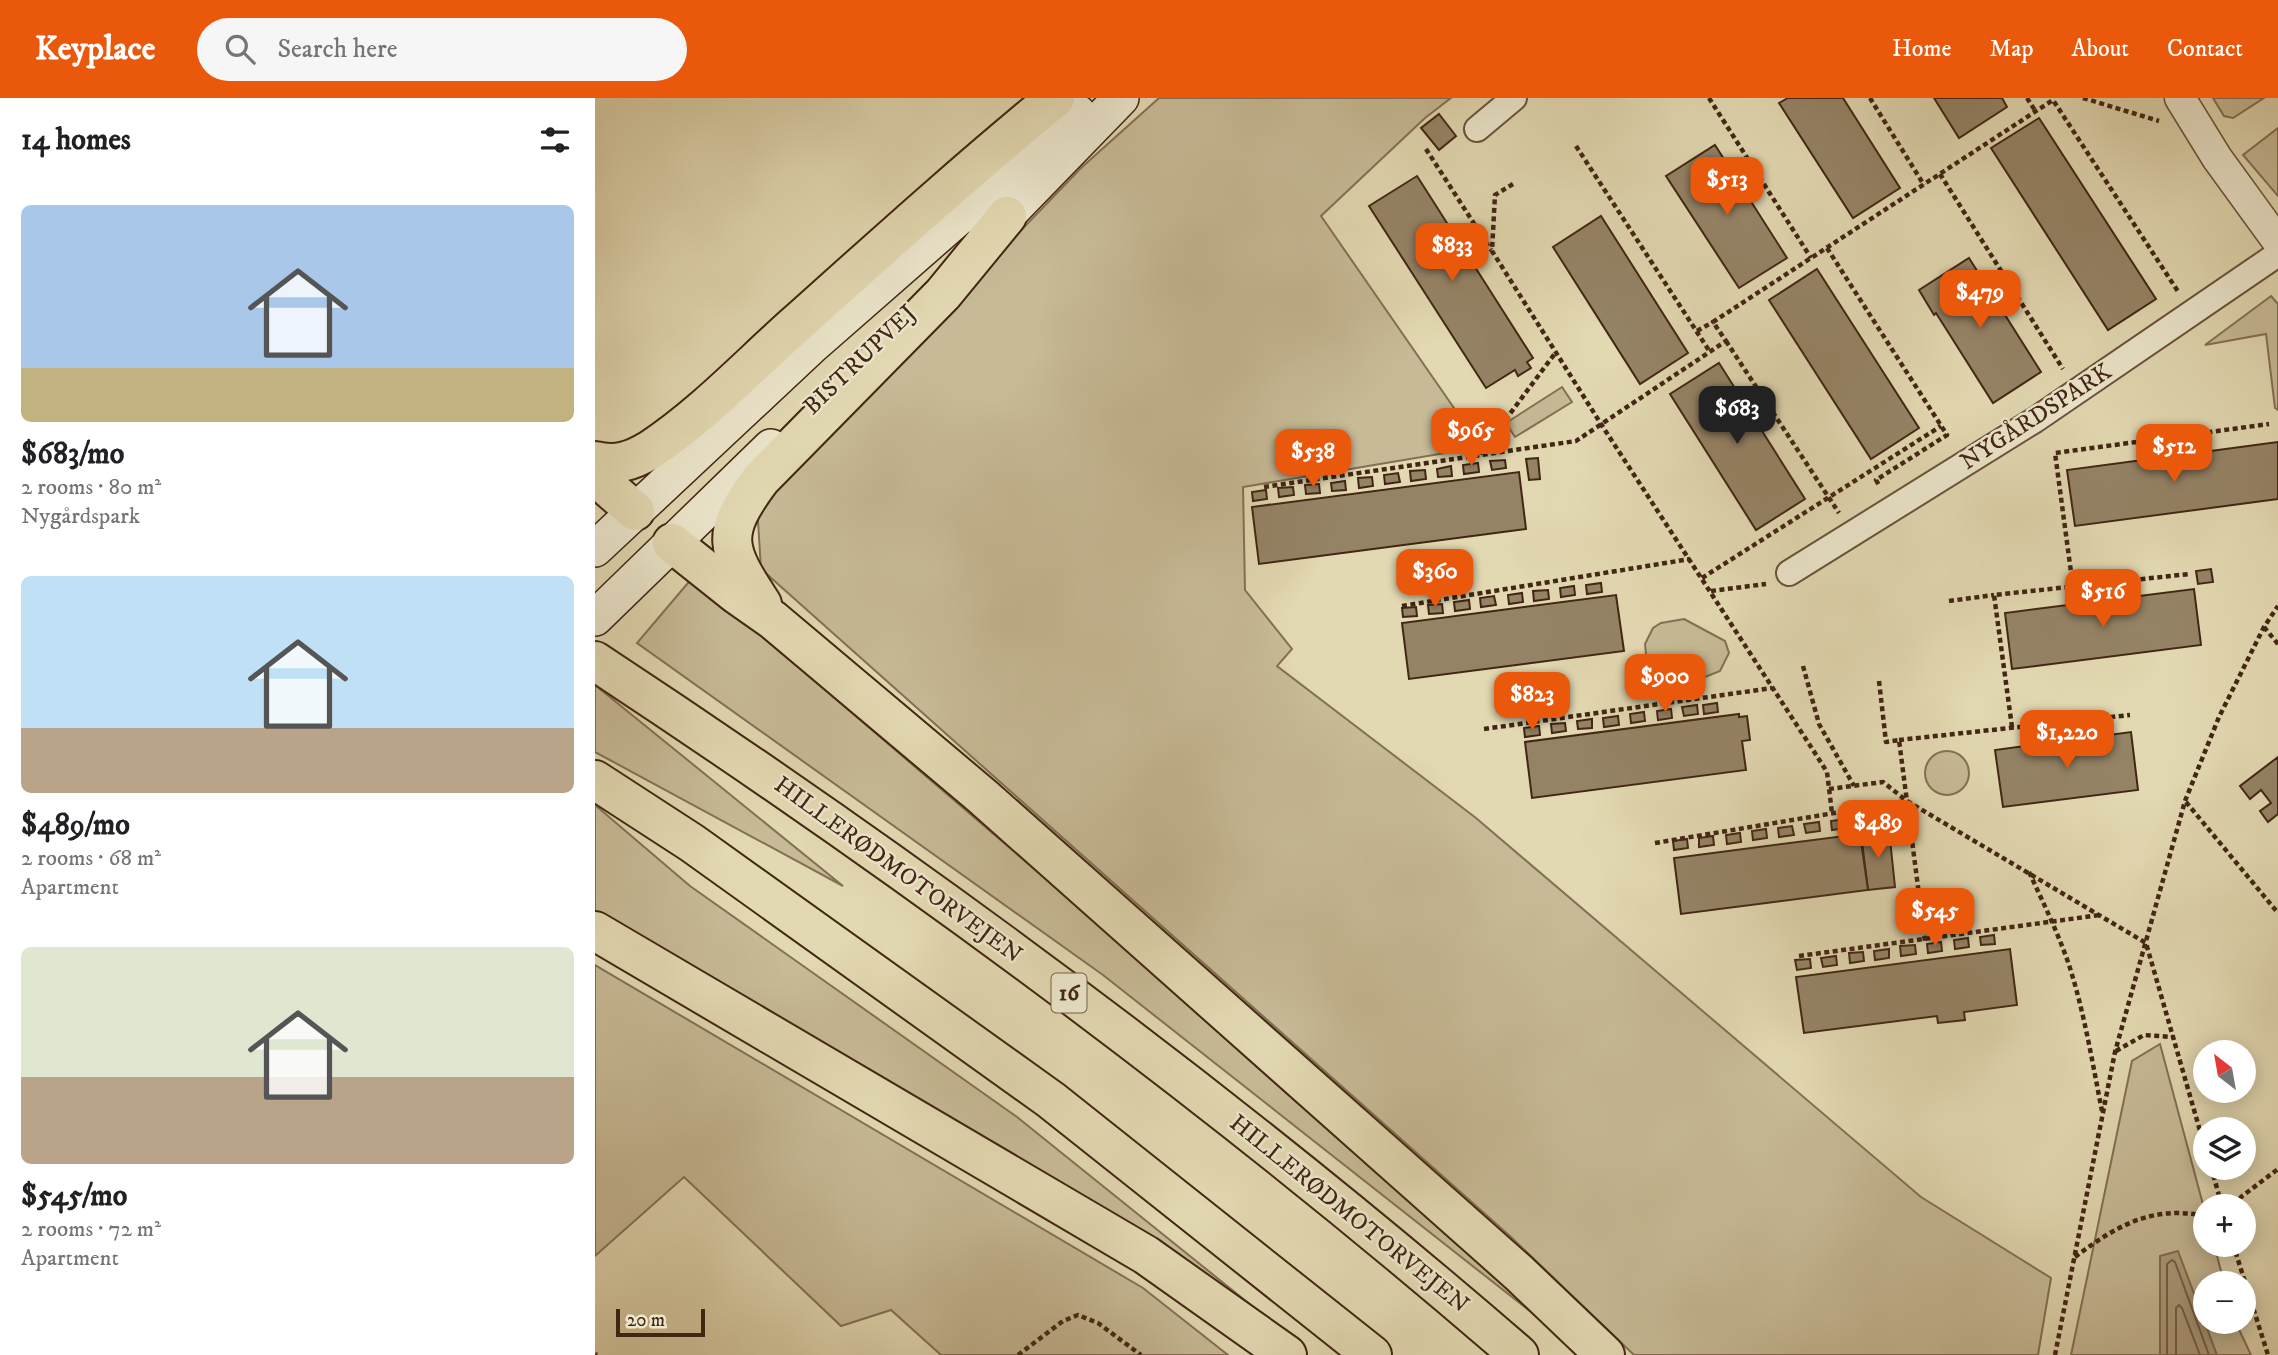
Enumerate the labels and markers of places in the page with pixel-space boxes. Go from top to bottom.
pin: $513 [1686,158,1768,217]
pin: $833 [1411,223,1493,283]
pin: $479 [1939,271,2021,330]
pin: $683 [1696,386,1778,446]
pin: $965 [1430,408,1512,468]
pin: $512 [2133,424,2215,484]
pin: $538 [1272,430,1354,489]
pin: $360 [1394,550,1476,609]
pin: $516 [2062,570,2144,629]
pin: $900 [1624,654,1706,714]
pin: $823 [1491,672,1573,732]
pin: $1,220 [2010,710,2124,770]
pin: $489 [1837,800,1919,860]
pin: $545 [1894,888,1976,948]

